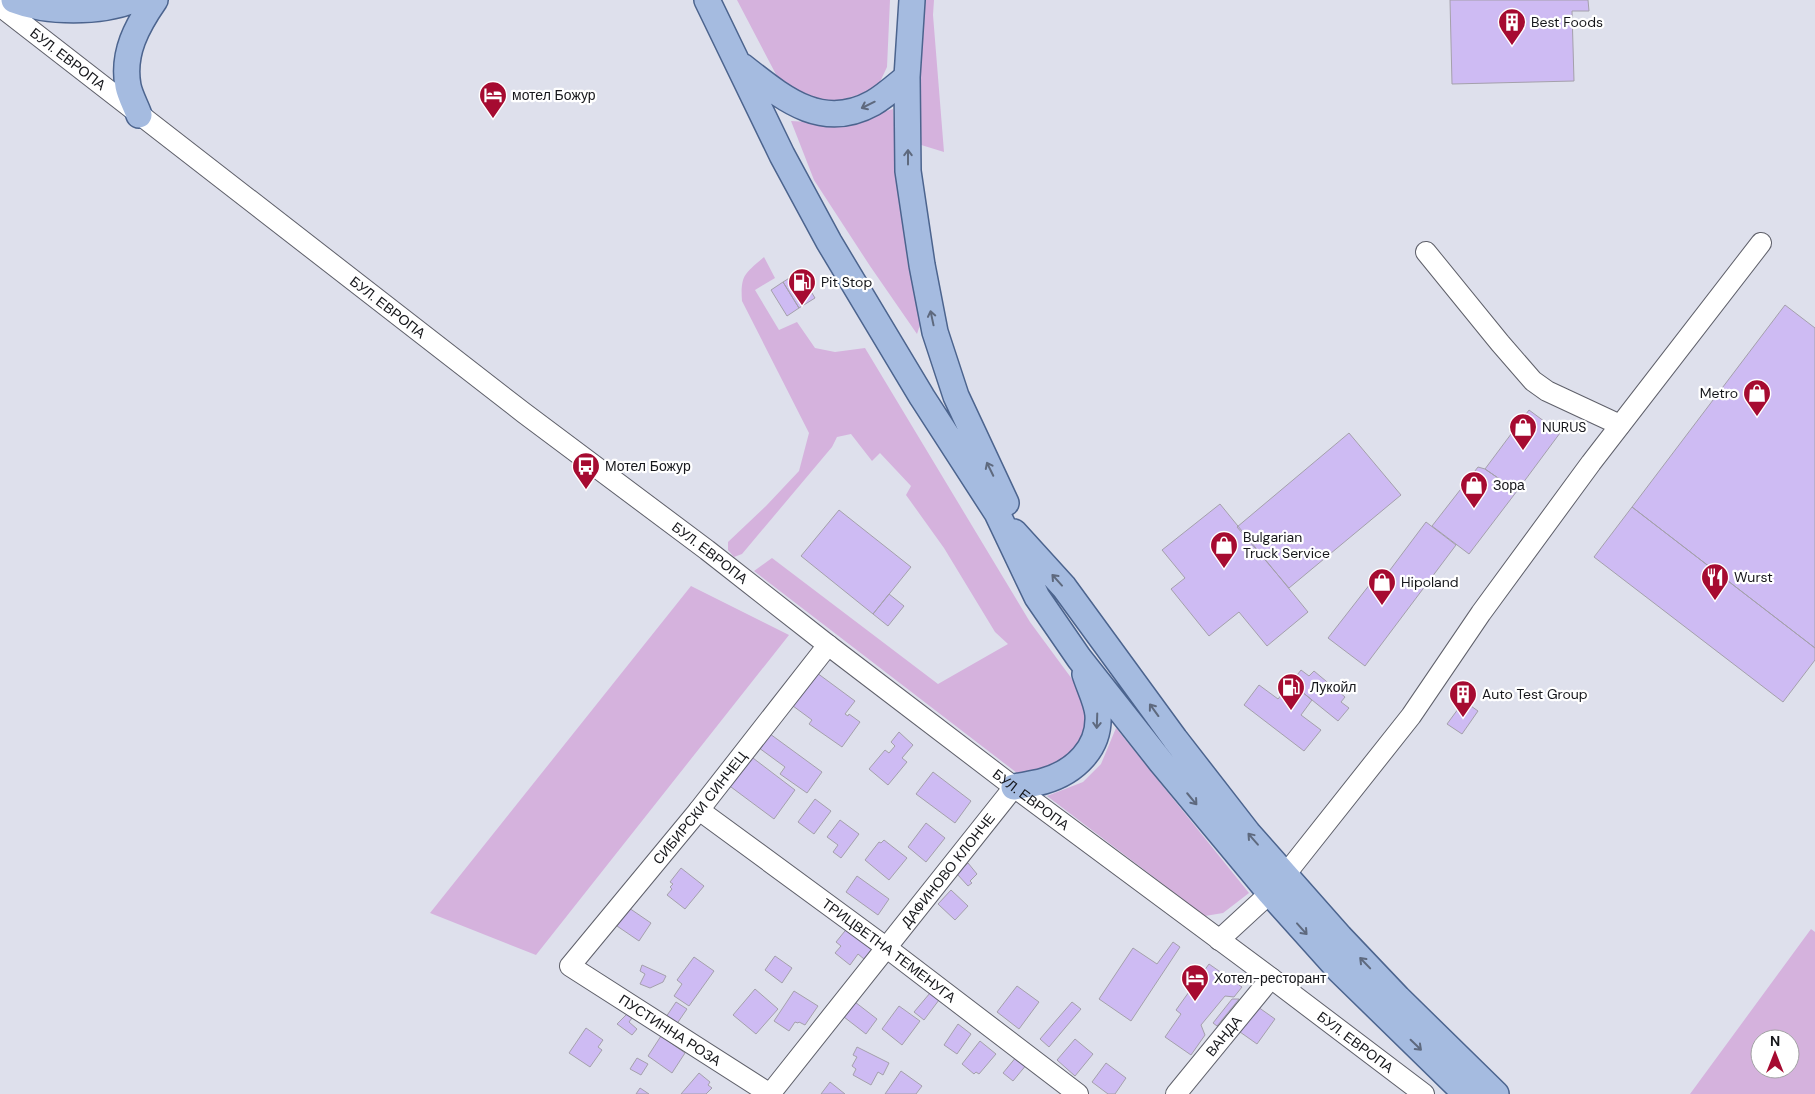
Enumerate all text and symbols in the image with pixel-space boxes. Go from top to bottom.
building icon: Best Foods [1497,7,1527,46]
place label: Best Foods [1531,13,1603,31]
street label: БУЛ. ЕВРОПА [26,24,110,94]
hotel icon: мотел Божур [478,80,508,119]
place label: мотел Божур [512,86,596,104]
one-way arrow [861,101,876,111]
one-way arrow [903,150,913,166]
fuel station icon: Pit Stop [787,267,817,306]
street label: БУЛ. ЕВРОПА [346,272,430,343]
place label: Pit Stop [821,273,872,291]
one-way arrow [927,310,937,326]
shop icon: Metro [1742,378,1772,417]
place label: Metro [1700,384,1738,402]
shop icon: NURUS [1508,412,1538,451]
place label: NURUS [1542,418,1586,436]
bus stop icon: Мотел Божур [571,451,601,490]
place label: Мотел Божур [605,457,691,475]
one-way arrow [984,462,994,477]
shop icon: Зора [1459,470,1489,509]
place label: Зора [1493,476,1525,494]
street label: БУЛ. ЕВРОПА [668,518,752,588]
place label: Bulgarian Truck Service [1243,528,1330,562]
shop icon: Bulgarian Truck Service [1209,530,1239,569]
restaurant icon: Wurst [1700,562,1730,601]
shop icon: Hipoland [1367,567,1397,606]
place label: Wurst [1734,568,1773,586]
one-way arrow [1052,573,1063,586]
place label: Hipoland [1401,573,1459,591]
fuel station icon: Лукойл [1276,672,1306,711]
place label: Лукойл [1310,678,1356,696]
building icon: Auto Test Group [1448,679,1478,718]
place label: Auto Test Group [1482,685,1588,703]
one-way arrow [1149,703,1159,717]
one-way arrow [1093,713,1102,729]
street label: СИБИРСКИ СИНЧЕЦ [649,747,751,868]
street label: БУЛ. ЕВРОПА [989,765,1073,834]
one-way arrow [1187,792,1198,805]
street label: ДАФИНОВО КЛОНЧЕ [897,809,999,931]
one-way arrow [1248,832,1259,845]
street label: ТРИЦВЕТНА ТЕМЕНУГА [818,894,960,1007]
one-way arrow [1296,923,1308,936]
one-way arrow [1358,957,1371,969]
hotel icon: Хотел-ресторант [1180,963,1210,1002]
place label: Хотел-ресторант [1214,969,1327,987]
street label: ПУСТИННА РОЗА [616,990,725,1070]
street label: БУЛ. ЕВРОПА [1314,1007,1398,1077]
street label: ВАНДА [1202,1012,1246,1060]
north arrow [1750,1029,1800,1079]
text: N [1770,1032,1780,1050]
one-way arrow [1409,1039,1422,1051]

